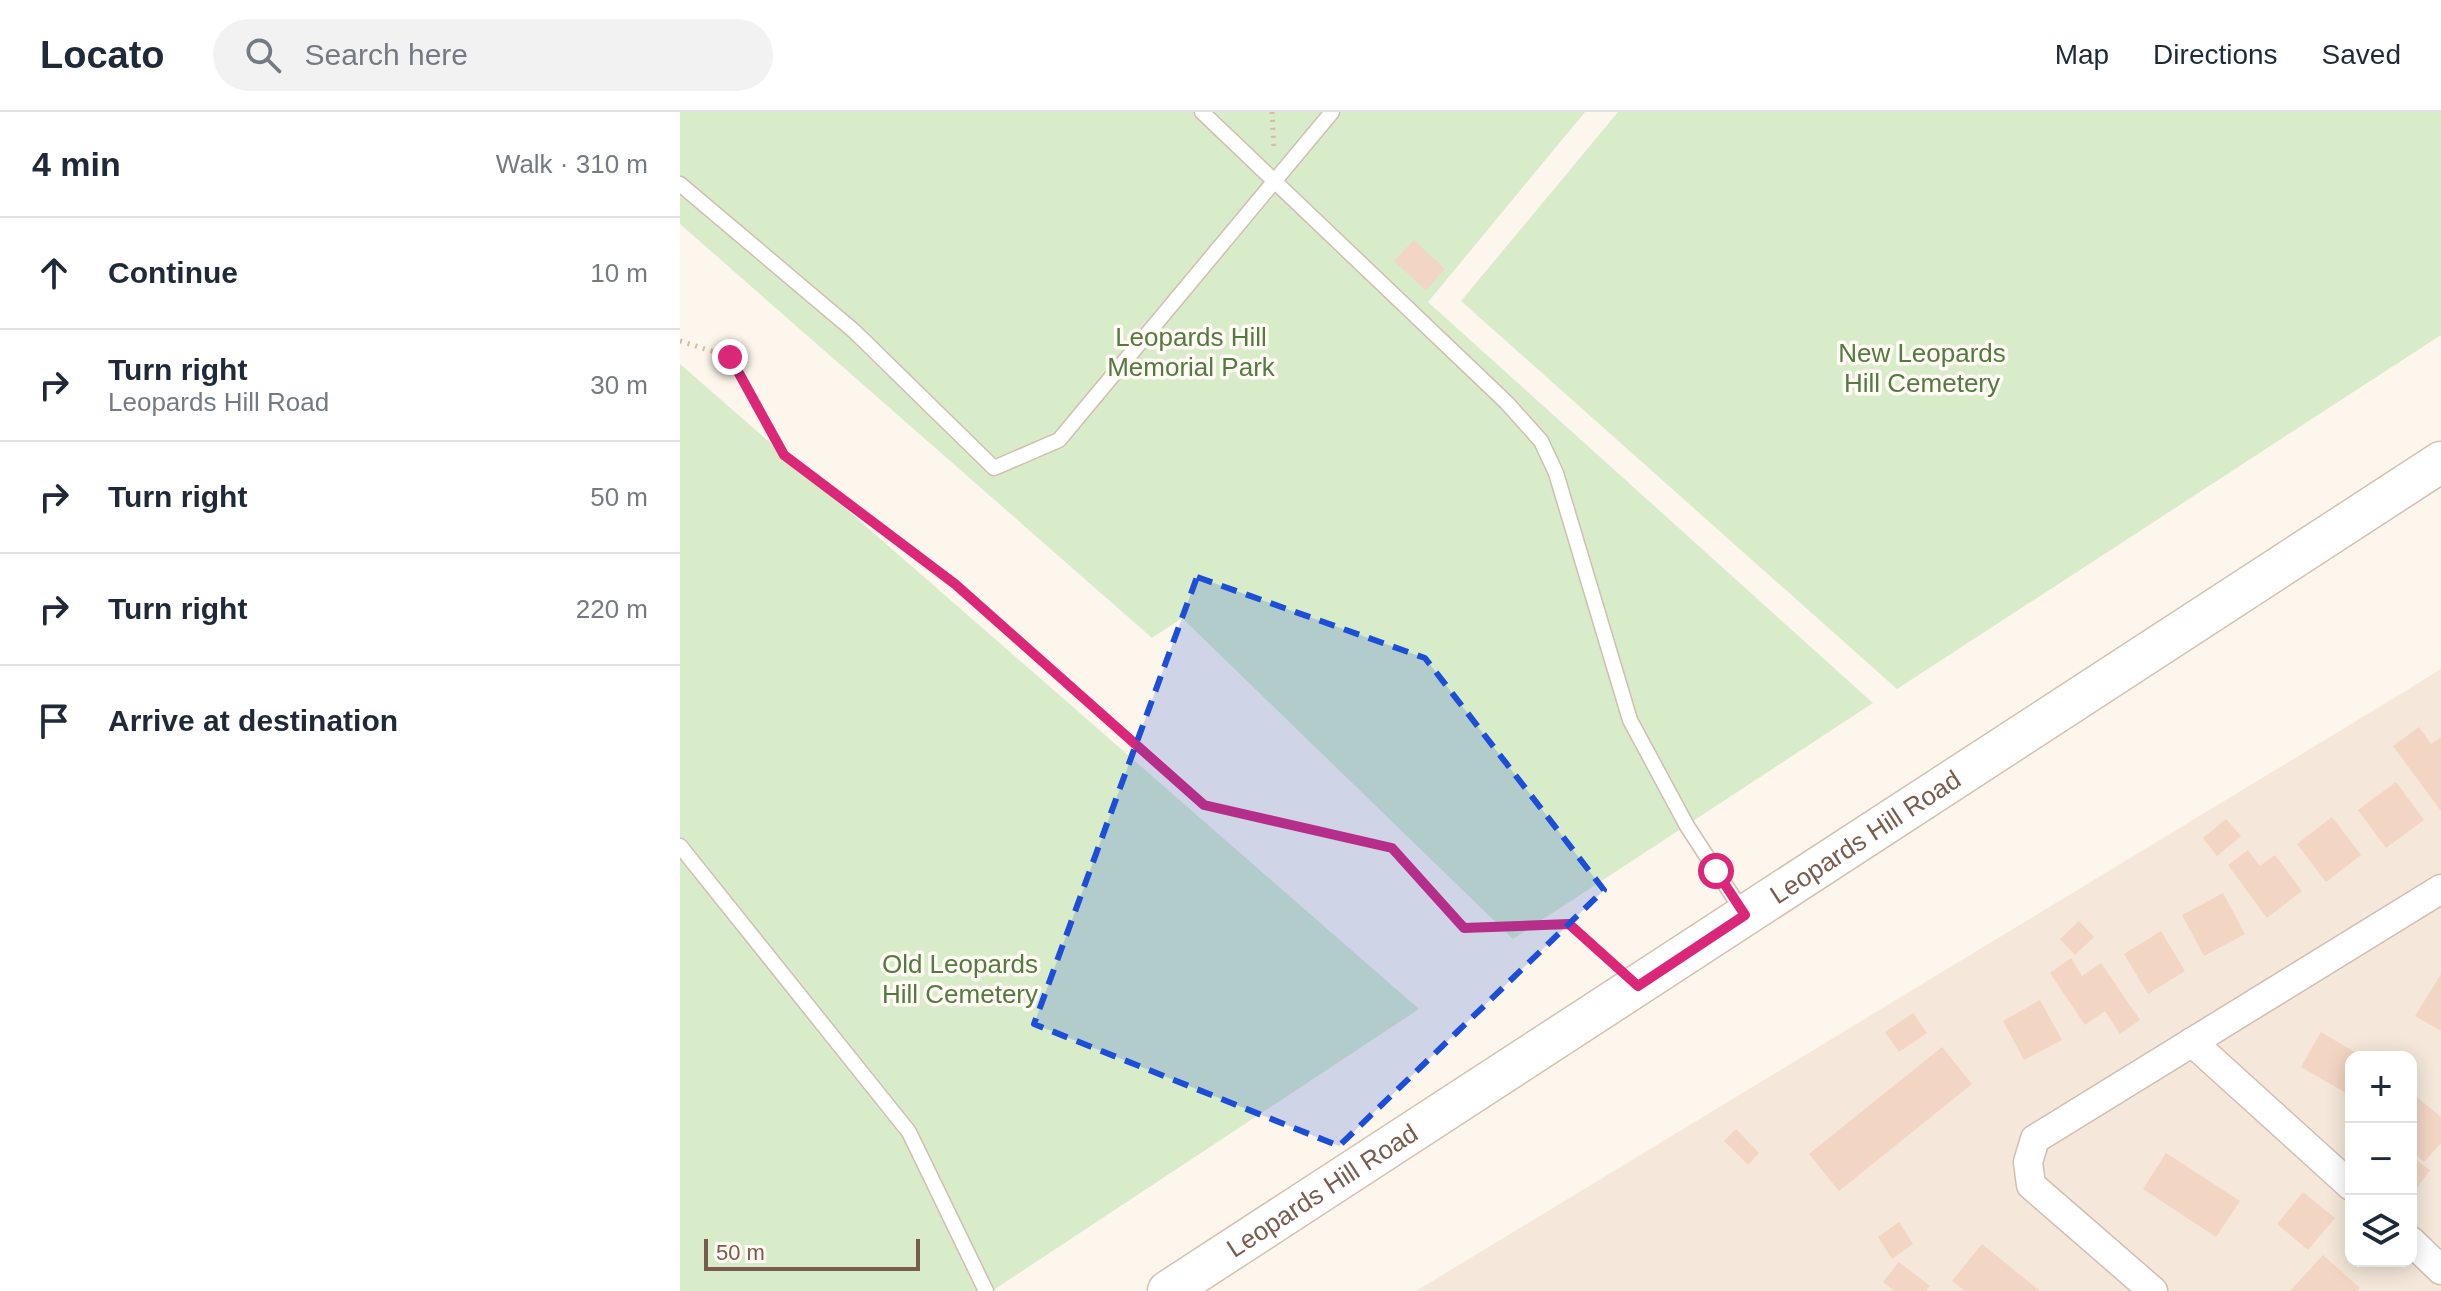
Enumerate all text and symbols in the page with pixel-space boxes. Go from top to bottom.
search box [213,19,773,91]
icon: search [241,33,285,77]
text: Locato [40,34,165,76]
text: Search here [305,38,468,71]
text: Map [2055,39,2109,70]
text: Directions [2153,39,2278,70]
text: Saved [2322,39,2401,70]
text: 4 min [32,145,121,183]
text: Walk · 310 m [496,149,648,179]
icon: ahead [32,251,76,295]
text: Continue [108,256,238,289]
text: 10 m [590,258,648,288]
park label: Leopards Hill Memorial Park [1107,322,1276,382]
park label: New Leopards Hill Cemetery [1838,338,2006,398]
route end [712,339,748,375]
text: Turn right [108,353,247,386]
icon: right [32,363,76,407]
text: 30 m [590,370,648,400]
text: Leopards Hill Road [108,387,329,417]
icon: right [32,475,76,519]
text: Turn right [108,480,247,513]
text: 50 m [590,482,648,512]
icon: right [32,587,76,631]
text: Turn right [108,592,247,625]
text: 220 m [576,594,648,624]
icon: arrive [32,699,76,743]
text: Arrive at destination [108,704,398,737]
street label: Leopards Hill Road [1764,764,1966,910]
route start [1698,853,1734,889]
park label: Old Leopards Hill Cemetery [882,949,1038,1009]
map controls [2345,1051,2417,1267]
button: + [2345,1051,2417,1123]
street label: Leopards Hill Road [1221,1118,1423,1264]
button: − [2345,1123,2417,1195]
button: layers [2345,1195,2417,1267]
scale bar [704,1235,920,1271]
text: 50 m [716,1240,765,1265]

